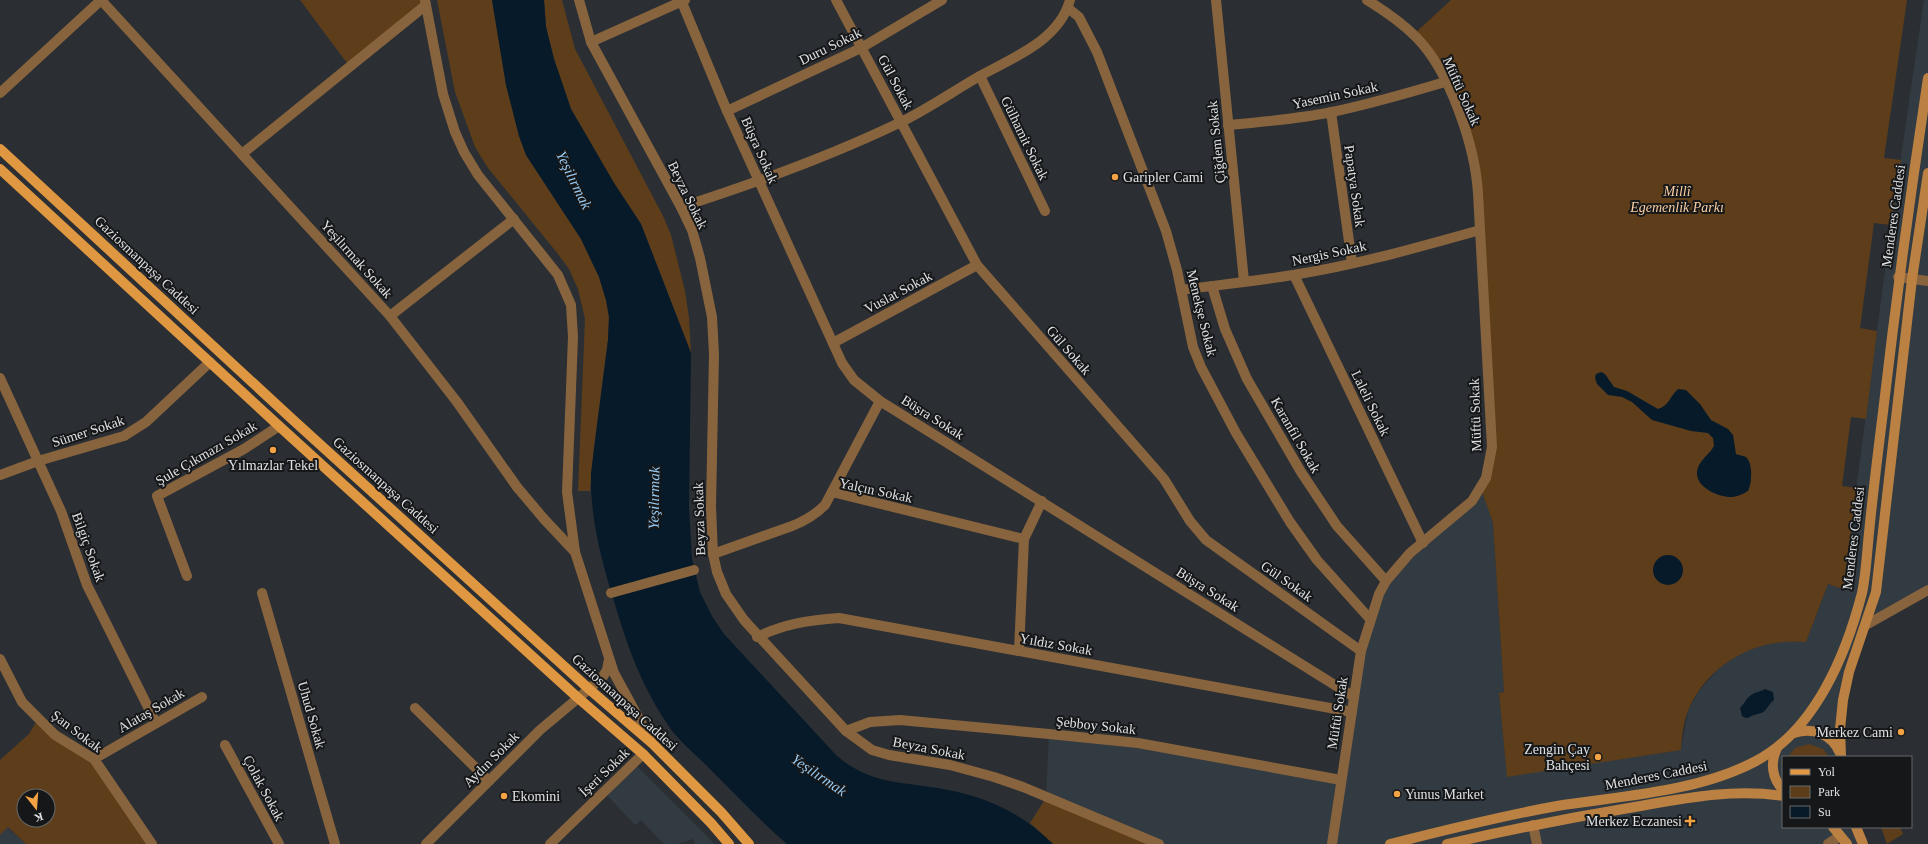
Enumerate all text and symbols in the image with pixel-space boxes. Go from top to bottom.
street label: Duru Sokak [797,25,864,68]
street label: Gül Sokak [875,52,916,112]
street label: Müftü Sokak [1440,55,1483,128]
street label: Yasemin Sokak [1291,79,1379,112]
street label: Gülhamit Sokak [998,94,1051,183]
street label: Çiğdem Sokak [1205,100,1228,184]
street label: Büşra Sokak [738,115,781,186]
street label: Papatya Sokak [1341,144,1368,228]
water label: Yeşilırmak [553,148,595,212]
street label: Beyza Sokak [665,159,710,232]
street label: Menderes Caddesi [1879,164,1908,269]
place label: Garipler Cami [1123,170,1204,185]
marker: Garipler Cami [1110,172,1120,182]
park label: Millî Egemenlik Parkı [1629,184,1724,215]
street label: Gaziosmanpaşa Caddesi [92,213,202,317]
street label: Yeşilırmak Sokak [318,217,395,301]
street label: Nergis Sokak [1291,238,1368,269]
street label: Vuslat Sokak [862,268,935,316]
street label: Menekşe Sokak [1183,268,1220,358]
street label: Gül Sokak [1043,323,1094,378]
street label: Laleli Sokak [1348,368,1393,438]
street label: Müftü Sokak [1467,378,1484,452]
street label: Büşra Sokak [899,392,967,443]
street label: Karanfil Sokak [1268,395,1323,476]
street label: Sümer Sokak [50,413,126,450]
street label: Şule Çıkmazı Sokak [153,418,260,489]
street label: Gaziosmanpaşa Caddesi [330,434,441,537]
marker: Yılmazlar Tekel [268,445,278,455]
place label: Yılmazlar Tekel [228,458,318,473]
water label: Yeşilırmak [645,466,663,530]
street label: Yalçın Sokak [838,475,914,506]
street label: Beyza Sokak [691,482,708,556]
street label: Menderes Caddesi [1840,486,1867,590]
street label: Bilgiç Sokak [69,510,108,584]
street label: Gül Sokak [1258,558,1315,605]
street label: Büşra Sokak [1174,564,1242,615]
street label: Yıldız Sokak [1018,631,1093,658]
street label: Gaziosmanpaşa Caddesi [569,651,680,754]
street label: Müftü Sokak [1324,676,1351,751]
street label: Uhud Sokak [295,680,328,751]
street label: Alataş Sokak [115,685,187,735]
street label: Şan Sokak [48,708,105,755]
street label: Şebboy Sokak [1055,714,1137,737]
place label: Merkez Cami [1816,725,1893,740]
marker: Merkez Cami [1896,727,1906,737]
street label: Aydın Sokak [461,729,522,790]
street label: Beyza Sokak [891,734,966,763]
place label: Zengin Çay Bahçesi [1524,742,1590,773]
street label: İşeri Sokak [576,745,632,800]
water label: Yeşilırmak [788,751,850,799]
marker: Zengin Çay Bahçesi [1593,752,1603,762]
street label: Çolak Sokak [240,753,287,824]
legend [1782,756,1912,828]
street label: Menderes Caddesi [1604,758,1709,793]
text: Yol [1818,765,1835,779]
text: Park [1818,785,1840,799]
place label: Yunus Market [1405,787,1484,802]
north arrow [16,788,56,828]
place label: Ekomini [512,789,560,804]
marker: Yunus Market [1392,789,1402,799]
marker: Ekomini [499,791,509,801]
text: Su [1818,805,1831,819]
text: K [33,811,45,825]
place label: Merkez Eczanesi [1586,814,1682,829]
marker: Merkez Eczanesi [1685,816,1695,826]

